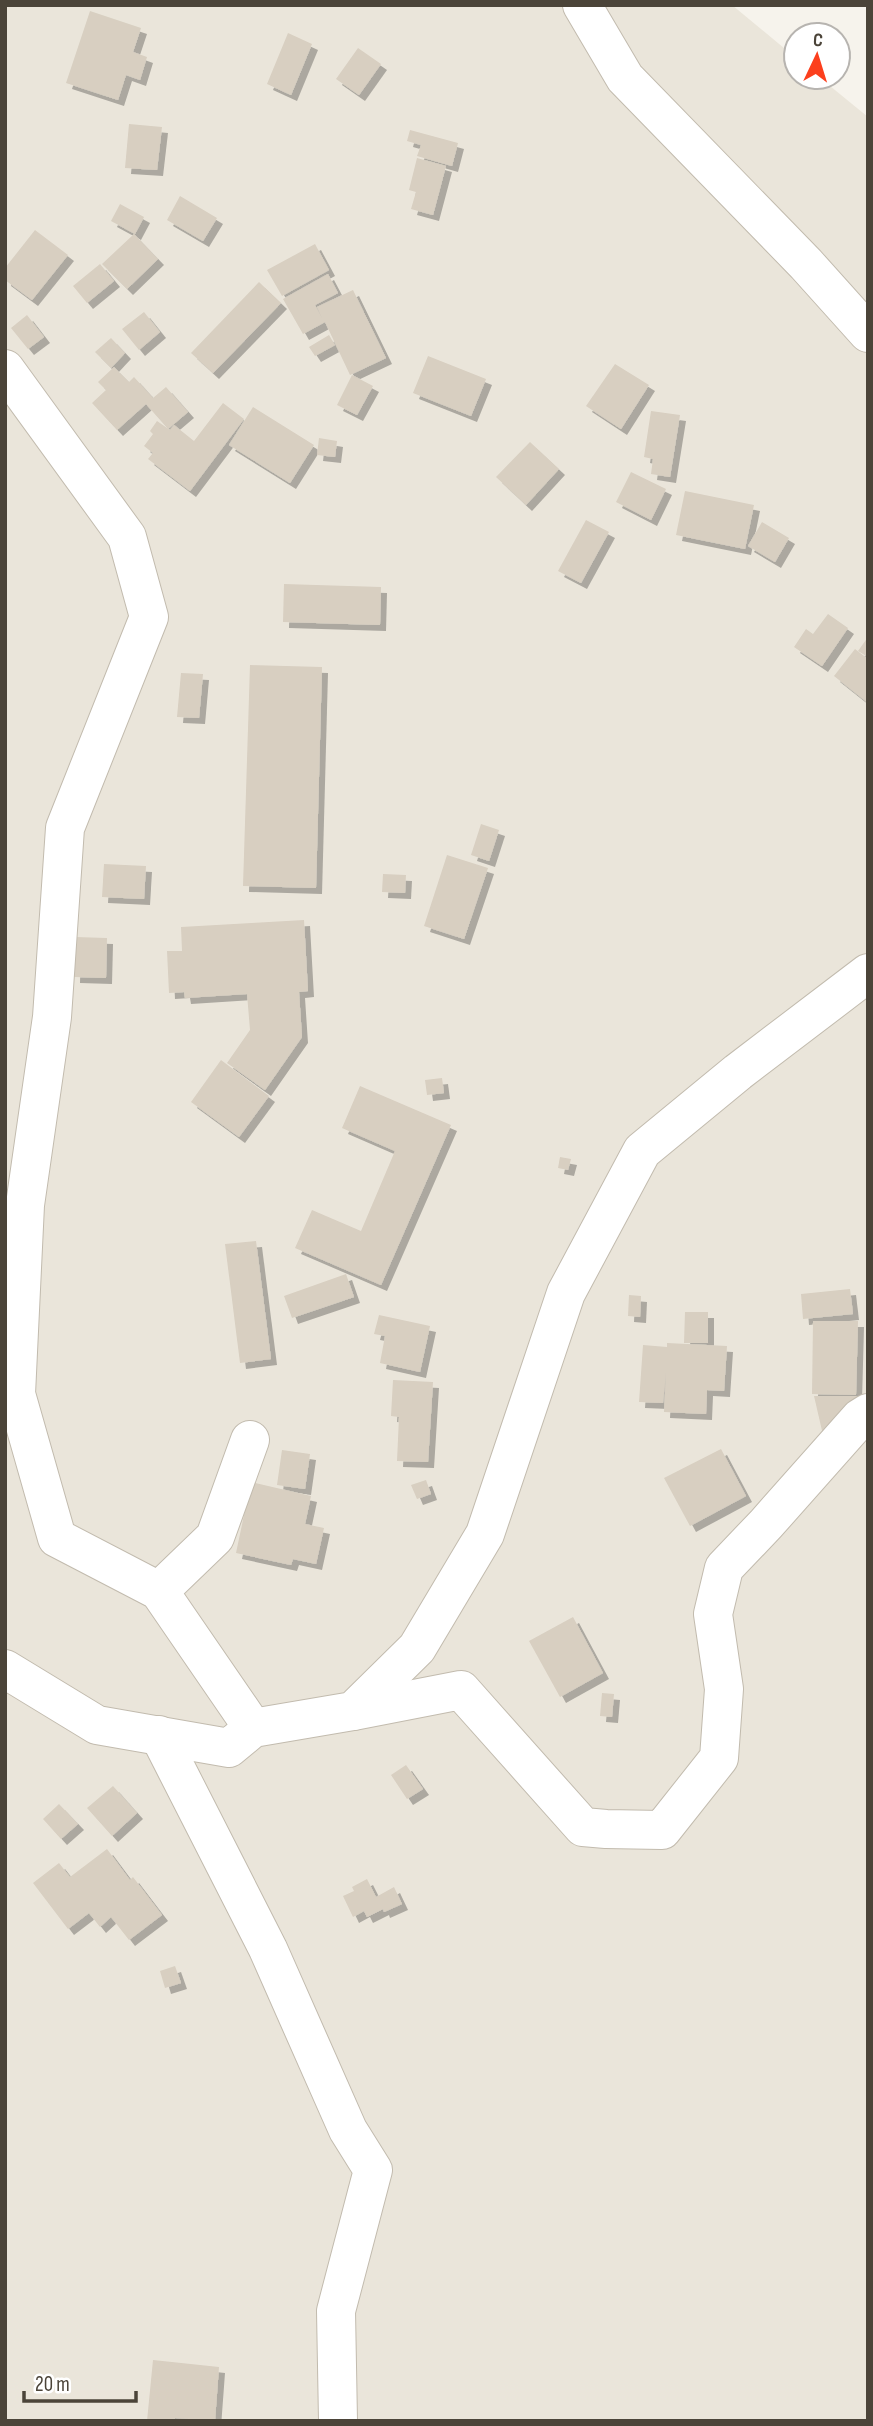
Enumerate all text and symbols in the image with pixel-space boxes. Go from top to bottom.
north arrow [782,21,852,91]
text: С [812,29,824,52]
scale bar [24,2360,136,2404]
text: 20 m [35,2372,70,2397]

